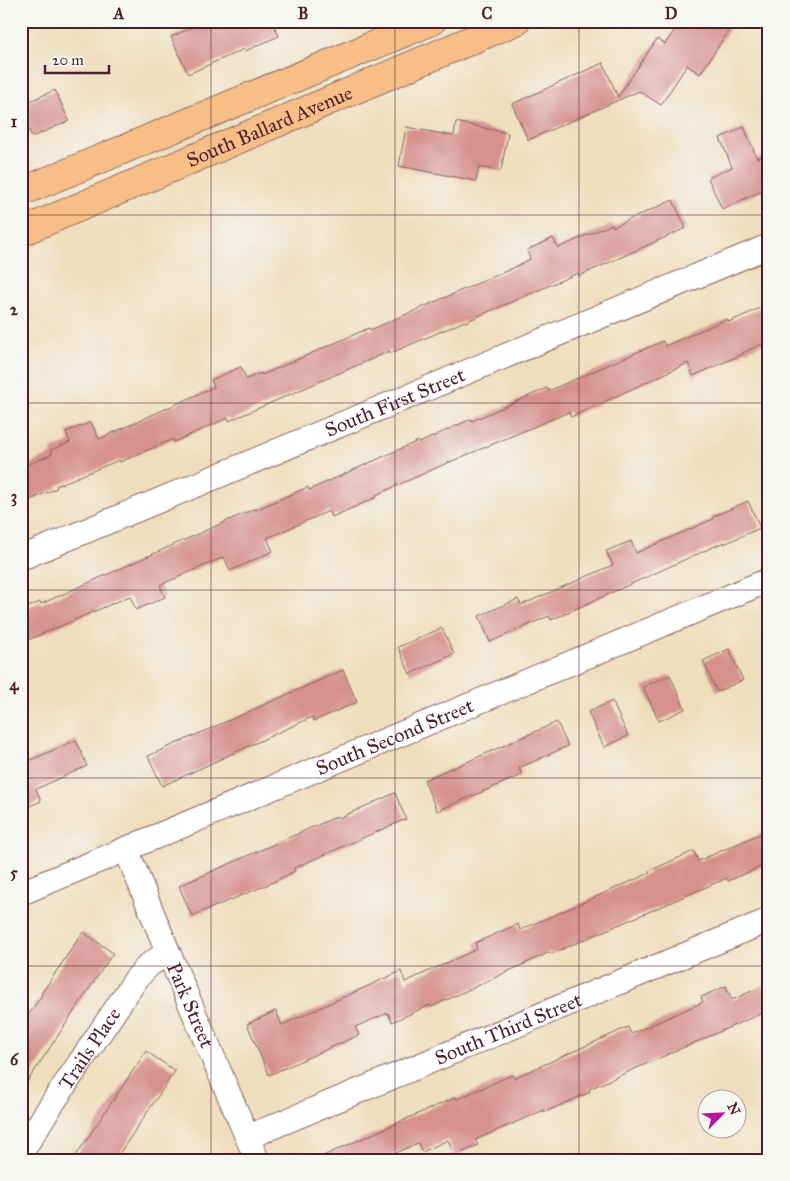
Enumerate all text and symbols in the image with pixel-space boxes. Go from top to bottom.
text: A [113,4,125,23]
text: B [298,4,308,23]
text: C [482,4,493,23]
text: D [665,4,678,23]
scale bar [45,42,109,74]
text: 20 m [52,51,84,69]
street label: South Ballard Avenue [183,80,356,172]
text: 1 [11,112,18,131]
text: 2 [10,300,19,319]
street label: South First Street [321,362,468,442]
text: 3 [11,487,17,507]
text: 4 [10,675,20,695]
street label: South Second Street [312,693,477,780]
text: 5 [10,863,18,882]
street label: Park Street [162,959,220,1051]
street label: South Third Street [431,987,585,1070]
street label: Trails Place [53,1003,126,1094]
text: 6 [10,1050,19,1069]
north arrow [698,1088,748,1138]
text: N [723,1100,744,1118]

